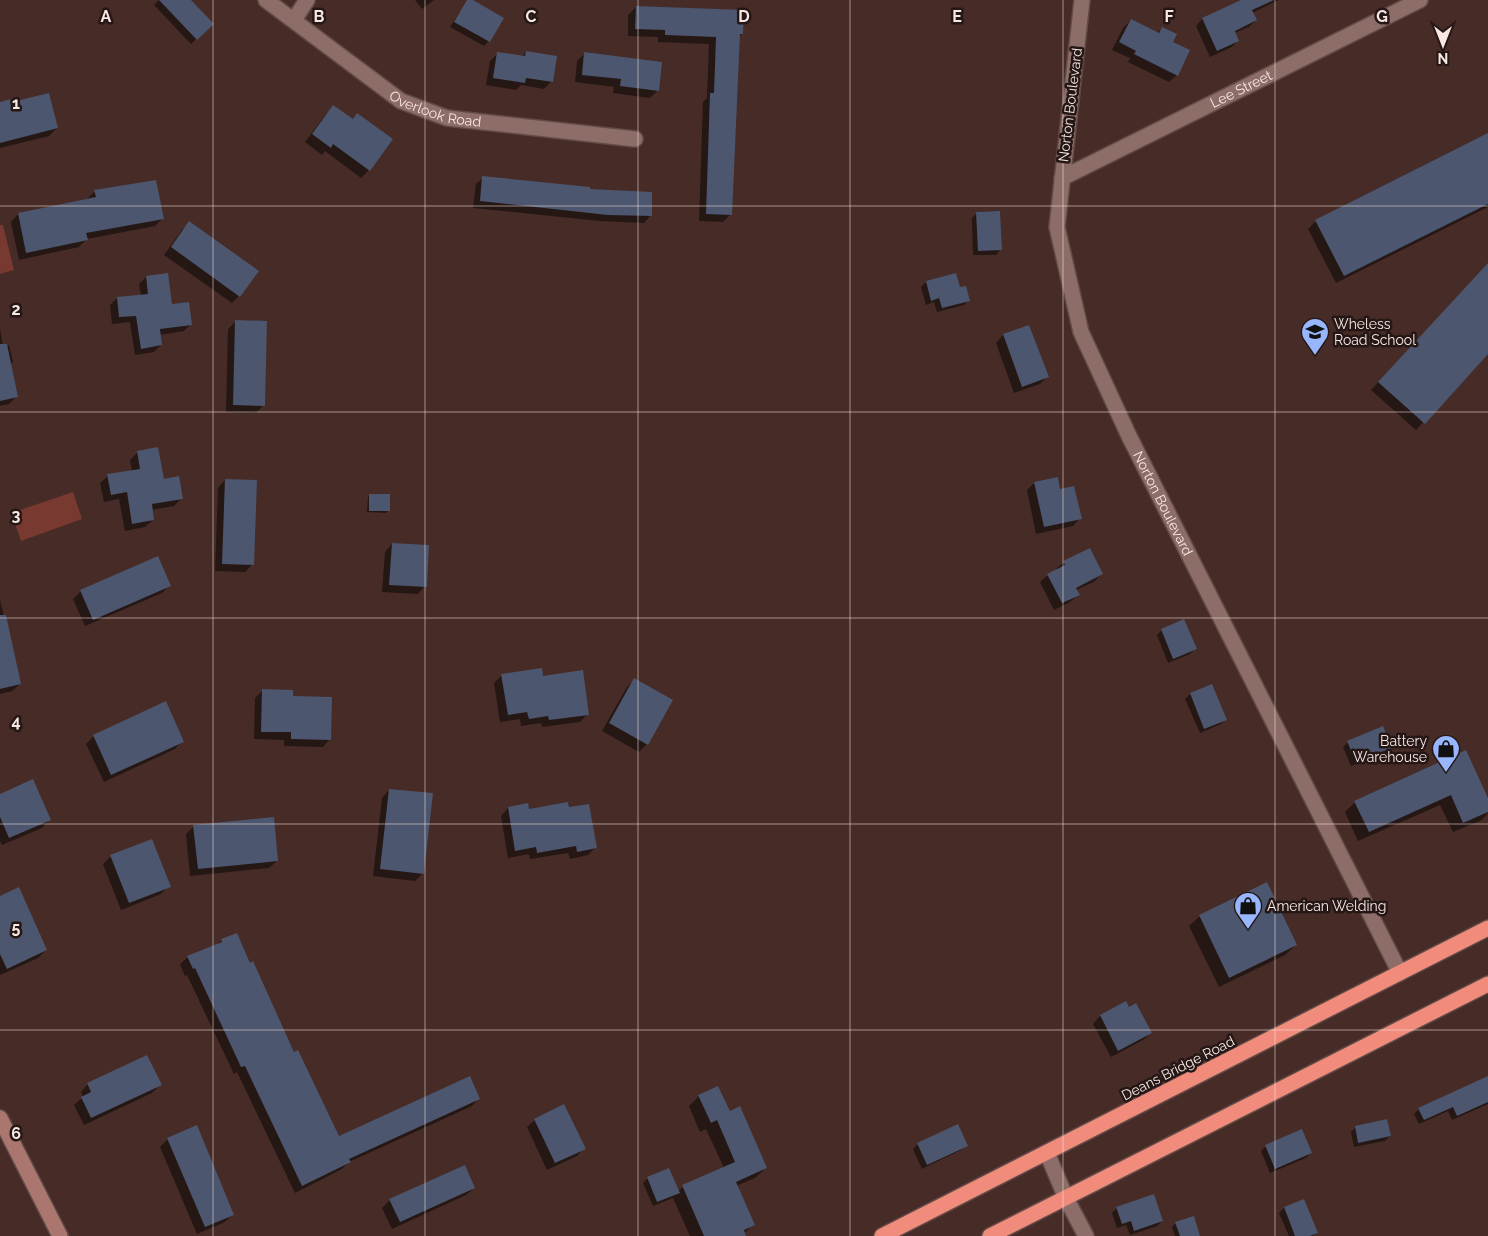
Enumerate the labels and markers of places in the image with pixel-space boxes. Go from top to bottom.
place label: Wheless Road School [1334,316,1416,348]
school or university icon: Wheless Road School [1300,317,1330,356]
place label: Battery Warehouse [1353,733,1427,765]
shop icon: Battery Warehouse [1431,734,1461,773]
shop icon: American Welding [1233,891,1263,930]
place label: American Welding [1267,898,1386,914]

